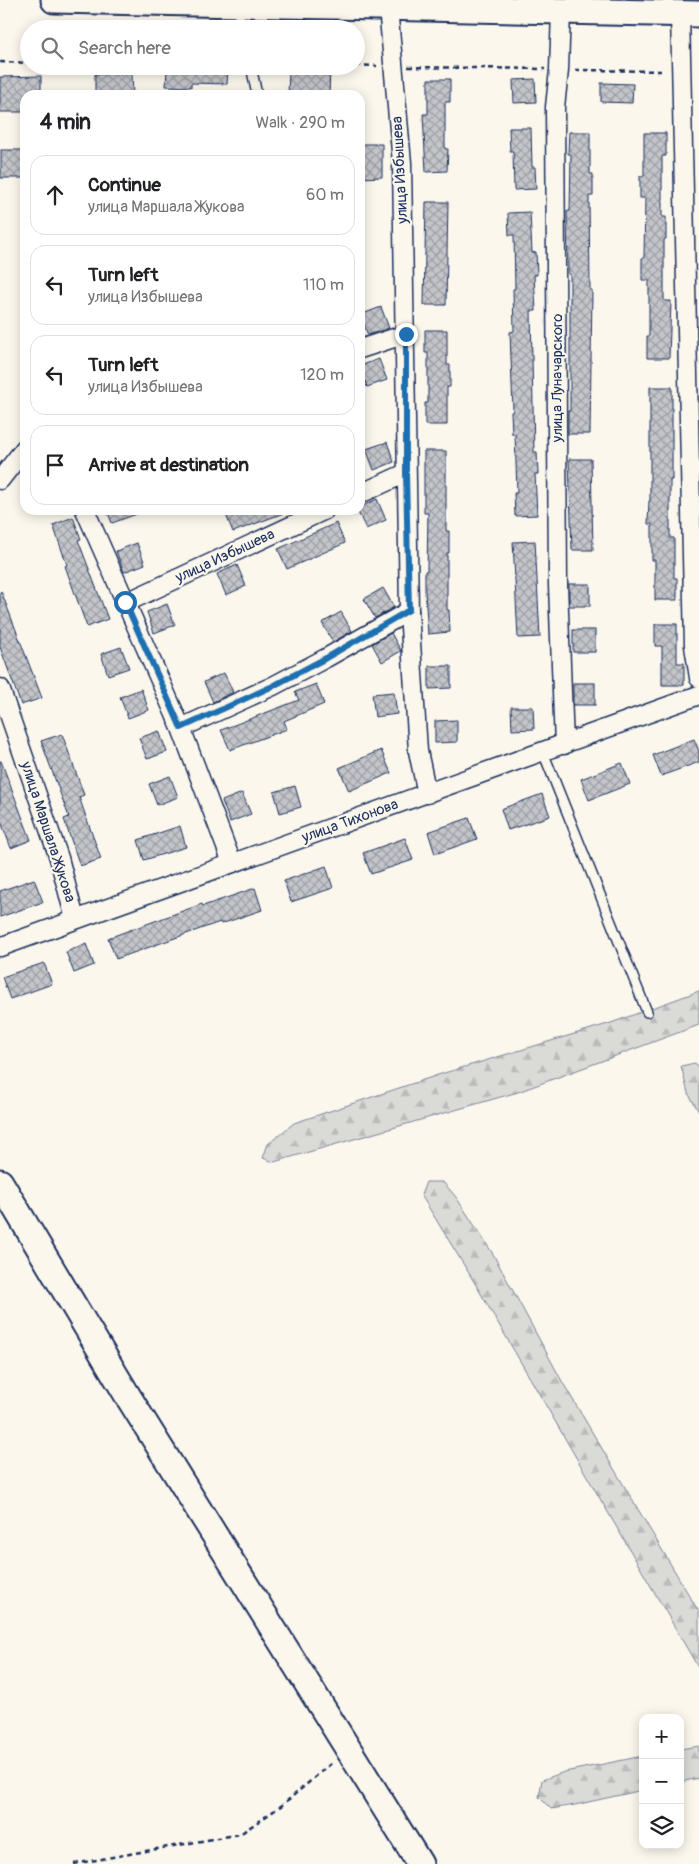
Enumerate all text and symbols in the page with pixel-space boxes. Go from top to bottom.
search box [20,20,365,75]
icon: search [38,34,66,62]
text: Search here [78,36,171,60]
text: 4 min [40,109,91,136]
text: Walk · 290 m [256,113,345,133]
street label: улица Избышева [388,116,412,225]
text: Continue [88,173,161,197]
icon: ahead [41,181,69,209]
text: 60 m [306,185,344,205]
text: улица Маршала Жукова [88,197,245,217]
text: Turn left [88,263,158,287]
icon: left [41,271,69,299]
text: 110 m [303,275,344,295]
text: улица Избышева [88,287,203,307]
street label: улица Луначарского [548,314,567,443]
route end [395,323,418,346]
text: Turn left [88,353,158,377]
icon: left [41,361,69,389]
text: 120 m [300,365,344,385]
text: улица Избышева [88,377,203,397]
icon: arrive [41,451,69,479]
text: Arrive at destination [88,453,249,477]
street label: улица Избышева [171,525,278,588]
route start [114,591,137,614]
street label: улица Маршала Жукова [16,758,80,905]
street label: улица Тихонова [298,795,401,848]
map controls [639,1714,684,1849]
button: + [639,1714,684,1759]
button: − [639,1759,684,1804]
button: layers [639,1804,684,1849]

